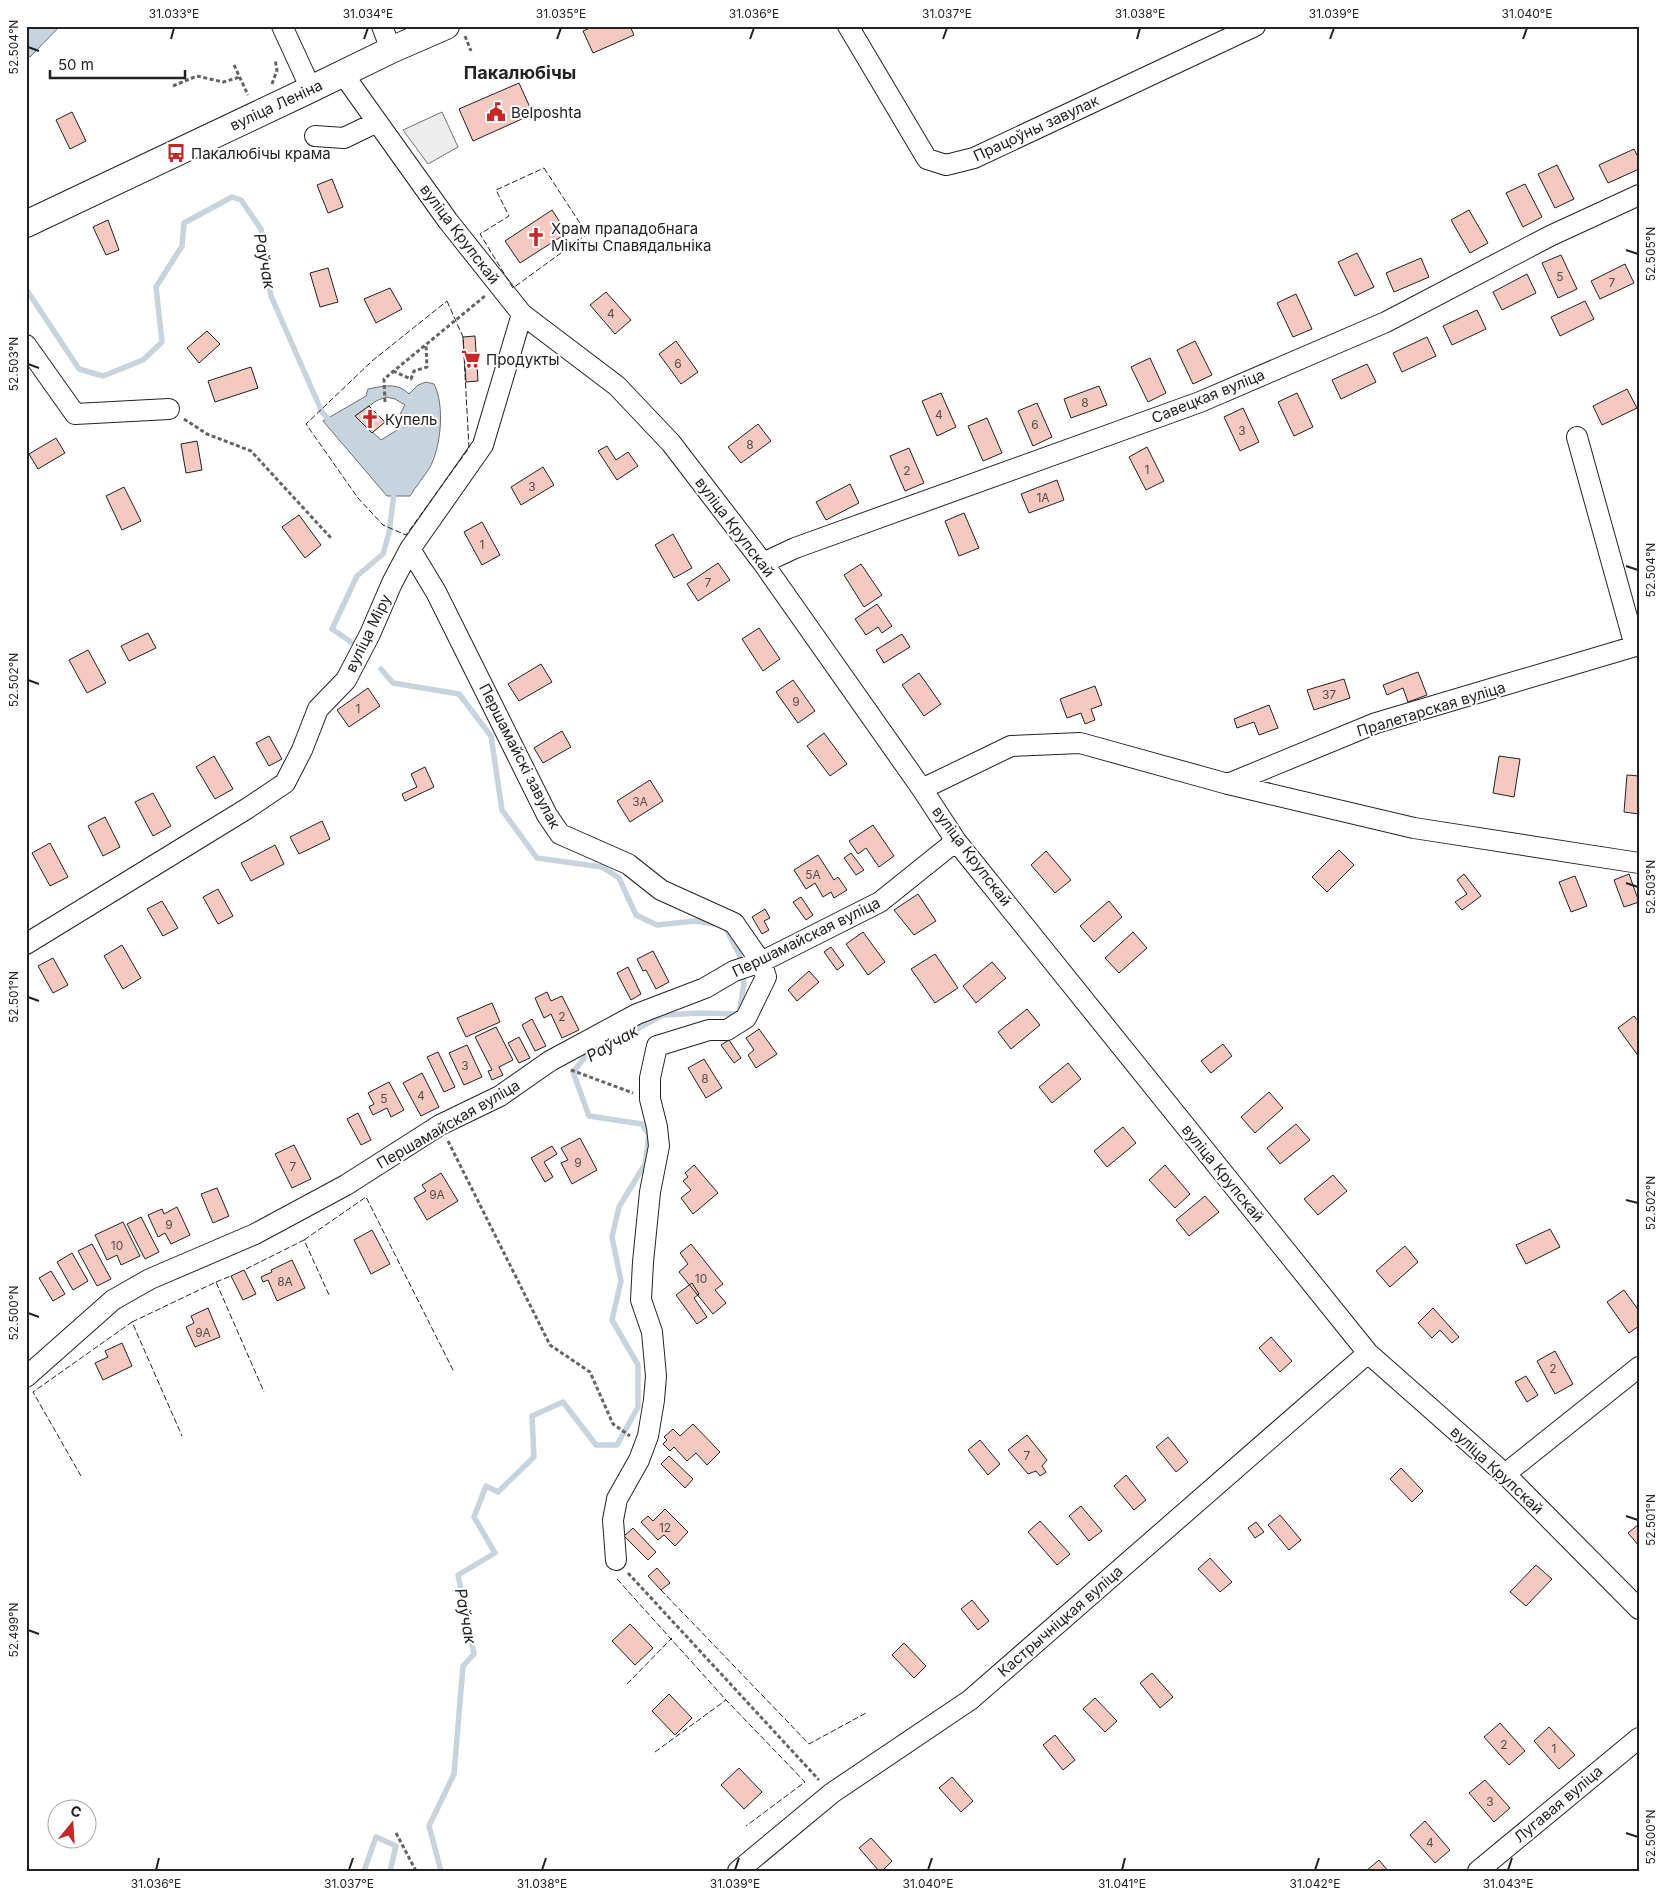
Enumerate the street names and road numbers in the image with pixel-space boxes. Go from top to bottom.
street label: вуліца Леніна [227,75,325,135]
street label: Працоўны завулак [970,91,1102,165]
street label: вуліца Крупскай [416,180,504,288]
street label: Савецкая вуліца [1149,365,1267,427]
street label: вуліца Крупскай [691,473,779,581]
street label: вуліца Міру [341,590,395,675]
street label: Пралетарская вуліца [1354,677,1508,741]
street label: Першамайскі завулак [475,680,565,832]
street label: вуліца Крупскай [928,802,1016,910]
street label: Першамайская вуліца [729,893,883,981]
street label: Першамайская вуліца [373,1075,523,1173]
street label: вуліца Крупскай [1178,1120,1268,1226]
street label: вуліца Крупскай [1447,1422,1547,1518]
street label: Кастрычніцкая вуліца [994,1561,1126,1681]
street label: Лугавая вуліца [1510,1761,1606,1847]

